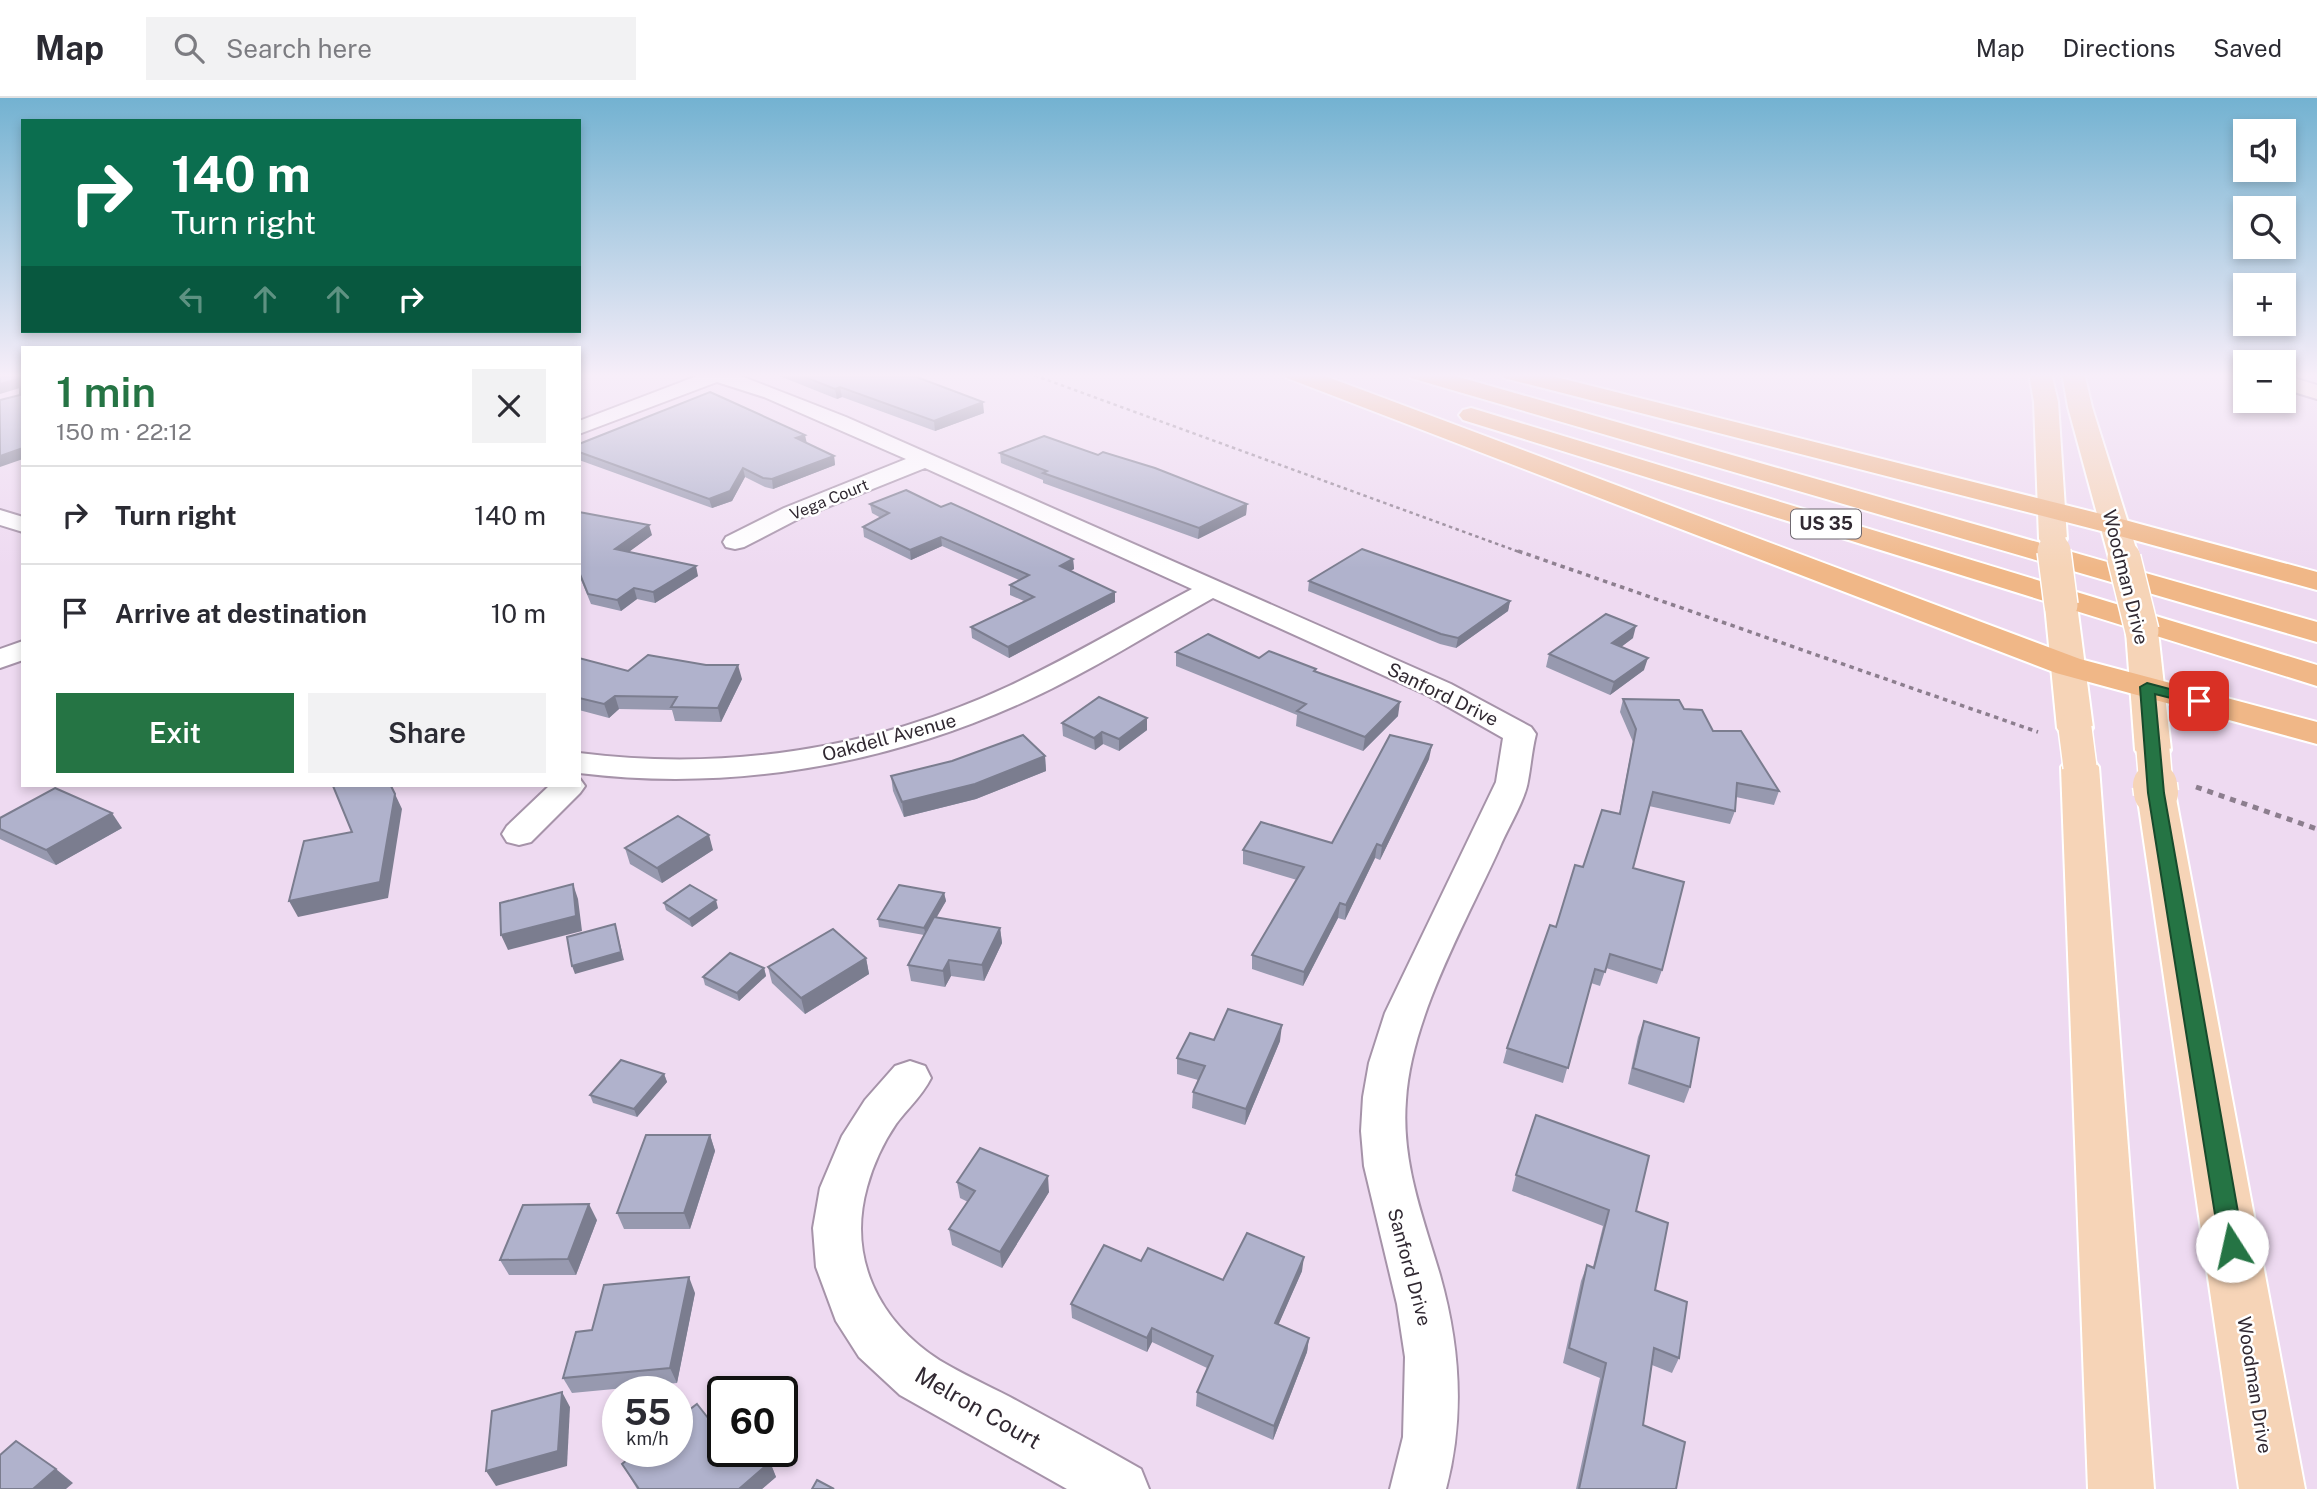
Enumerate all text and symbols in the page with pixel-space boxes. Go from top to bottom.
search box [146,17,636,80]
text: Map [35,29,104,67]
icon: search [170,29,208,67]
text: Search here [226,33,372,64]
text: Map [1976,34,2025,62]
text: Directions [2063,34,2175,62]
text: Saved [2213,34,2282,62]
map controls [2233,119,2296,413]
button: sound [2233,119,2296,182]
text: 140 m [171,145,311,203]
icon: right [56,147,147,238]
button: search [2233,196,2296,259]
text: Turn right [171,204,316,241]
button: + [2233,273,2296,336]
icon: left [173,280,211,318]
icon: ahead [246,280,284,318]
icon: ahead [319,280,357,318]
icon: right [392,280,430,318]
button: − [2233,350,2296,413]
text: 1 min [56,367,156,416]
button: close [472,369,546,443]
text: 150 m · 22:12 [56,418,192,445]
street label: Vega Court [787,475,871,524]
icon: right [56,496,94,534]
text: Turn right [115,500,237,531]
text: 140 m [474,500,546,531]
street label: Woodman Drive [2099,507,2153,647]
road number: US 35 [1791,510,1861,538]
icon: arrive [56,594,94,632]
text: Arrive at destination [115,598,367,629]
text: 10 m [491,598,546,629]
street label: Sanford Drive [1384,658,1502,730]
pin [2169,671,2229,731]
icon: arrive [2180,682,2218,720]
button: Exit [56,693,294,773]
button: Share [308,693,546,773]
street label: Oakdell Avenue [820,709,958,765]
street label: Sanford Drive [1384,1206,1436,1328]
position arrow [2195,1209,2269,1283]
street label: Woodman Drive [2233,1315,2277,1455]
street label: Melron Court [911,1361,1046,1454]
speed limit sign: 60 [707,1376,798,1467]
text: 55 [624,1392,671,1433]
text: km/h [626,1428,669,1449]

